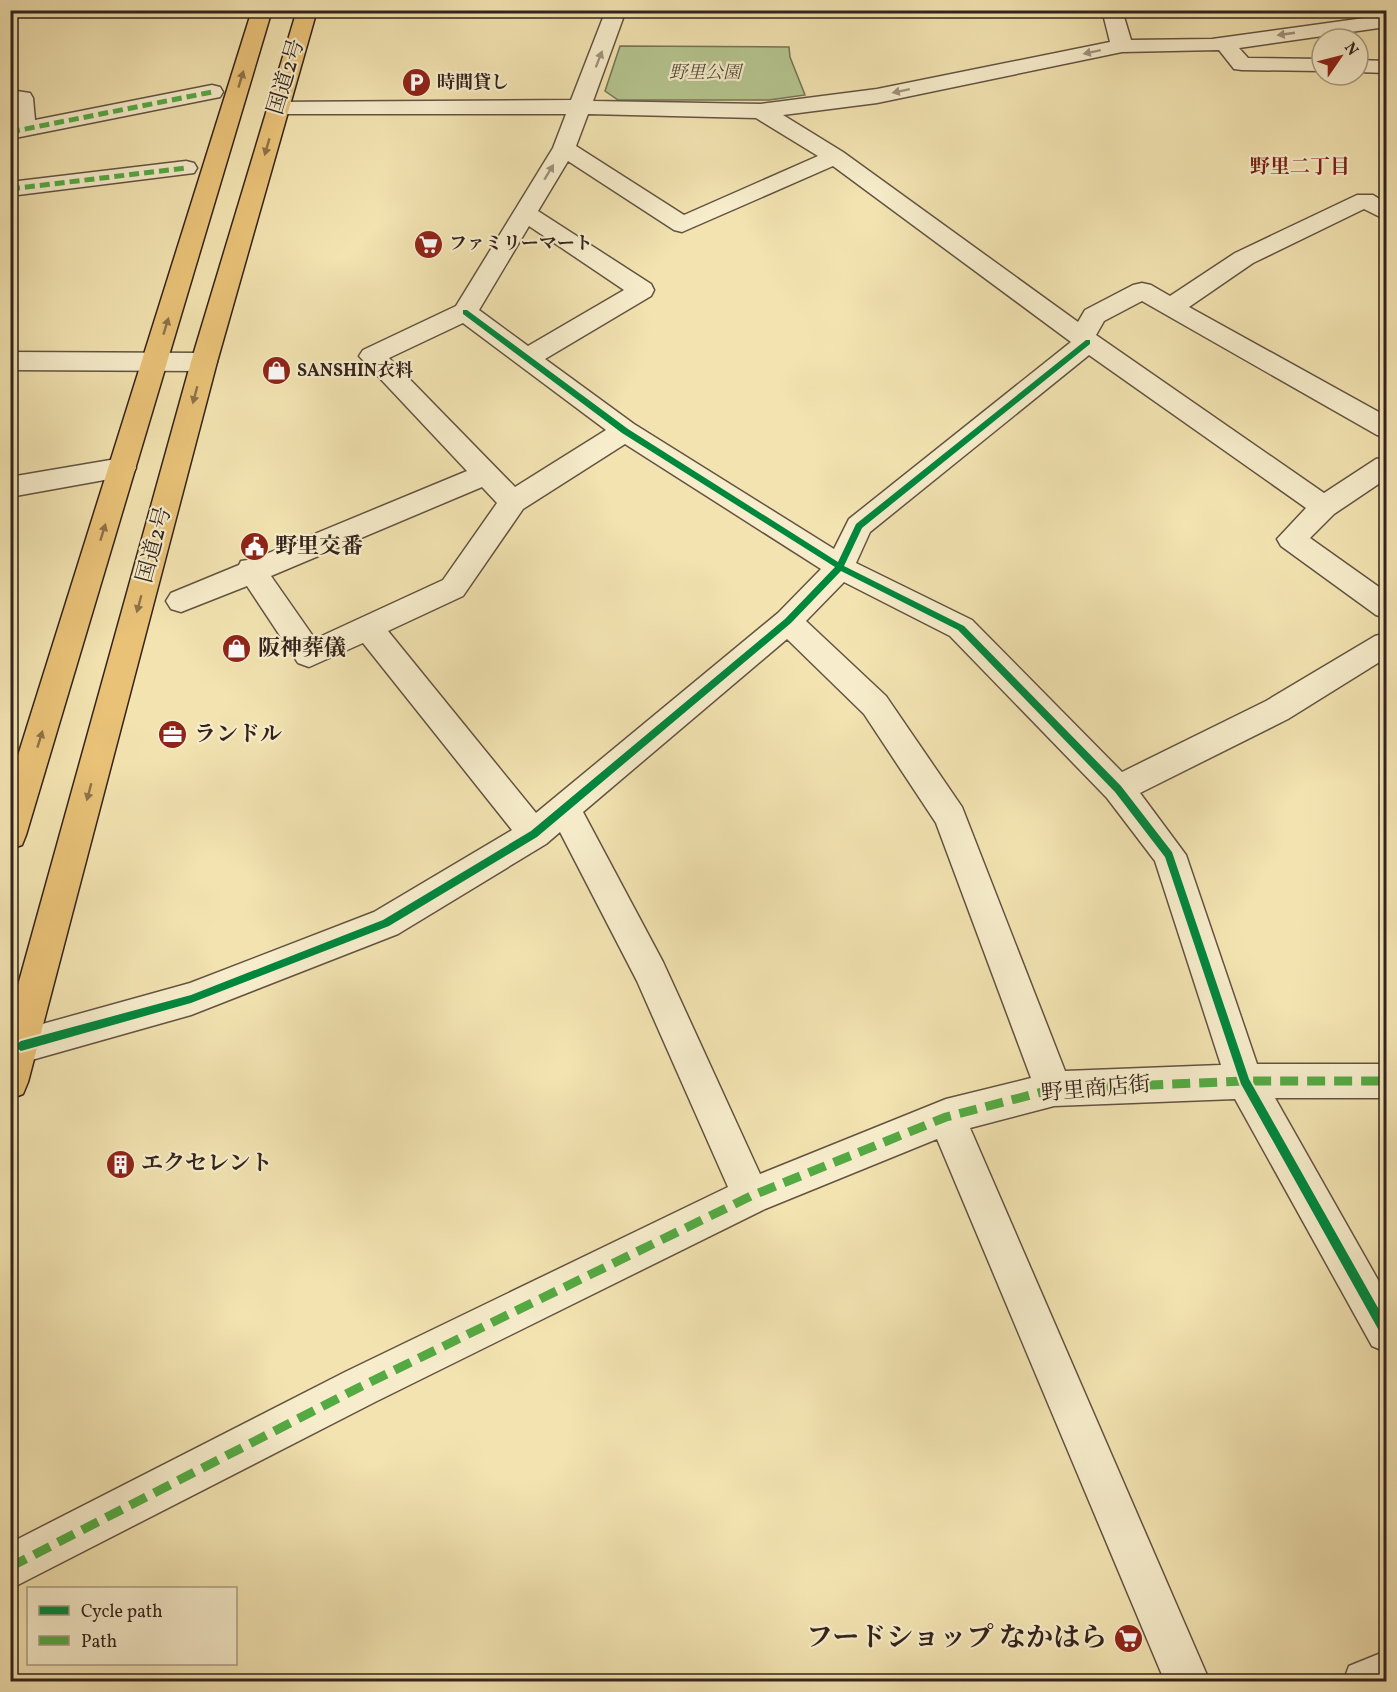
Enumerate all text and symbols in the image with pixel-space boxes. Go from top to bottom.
north arrow [1310,27,1370,87]
one-way arrow [1276,30,1295,39]
street label: 国道2号 [261,35,313,119]
text: N [1338,38,1363,61]
one-way arrow [1082,48,1101,57]
one-way arrow [595,50,605,68]
park label: 野里公園 [669,61,744,86]
parking icon: 時間貸し [400,67,432,99]
one-way arrow [237,70,247,88]
place label: 時間貸し [437,71,509,96]
one-way arrow [891,87,910,96]
one-way arrow [262,138,271,156]
district label: 野里二丁目 [1250,154,1350,182]
one-way arrow [543,164,554,180]
supermarket icon: ファミリーマート [412,228,444,260]
place label: ファミリーマート [449,232,593,257]
one-way arrow [162,317,171,335]
shop icon: SANSHIN衣料 [260,355,292,387]
place label: SANSHIN衣料 [297,359,413,384]
one-way arrow [190,386,199,404]
street label: 国道2号 [130,503,180,587]
one-way arrow [99,523,108,541]
public building icon: 野里交番 [238,531,270,563]
place label: 野里交番 [275,532,363,563]
one-way arrow [134,594,144,613]
shop icon: 阪神葬儀 [221,633,253,665]
place label: 阪神葬儀 [258,634,346,665]
office icon: ランドル [157,719,189,751]
place label: ランドル [194,720,282,751]
one-way arrow [36,730,45,748]
one-way arrow [84,783,93,801]
street label: 野里商店街 [1040,1070,1152,1110]
building icon: エクセレント [104,1148,136,1180]
place label: エクセレント [141,1149,272,1180]
legend [27,1587,237,1665]
text: Cycle path [81,1600,163,1625]
place label: フードショップ なかはら [806,1620,1107,1658]
supermarket icon: フードショップ なかはら [1112,1623,1144,1655]
text: Path [81,1630,117,1655]

